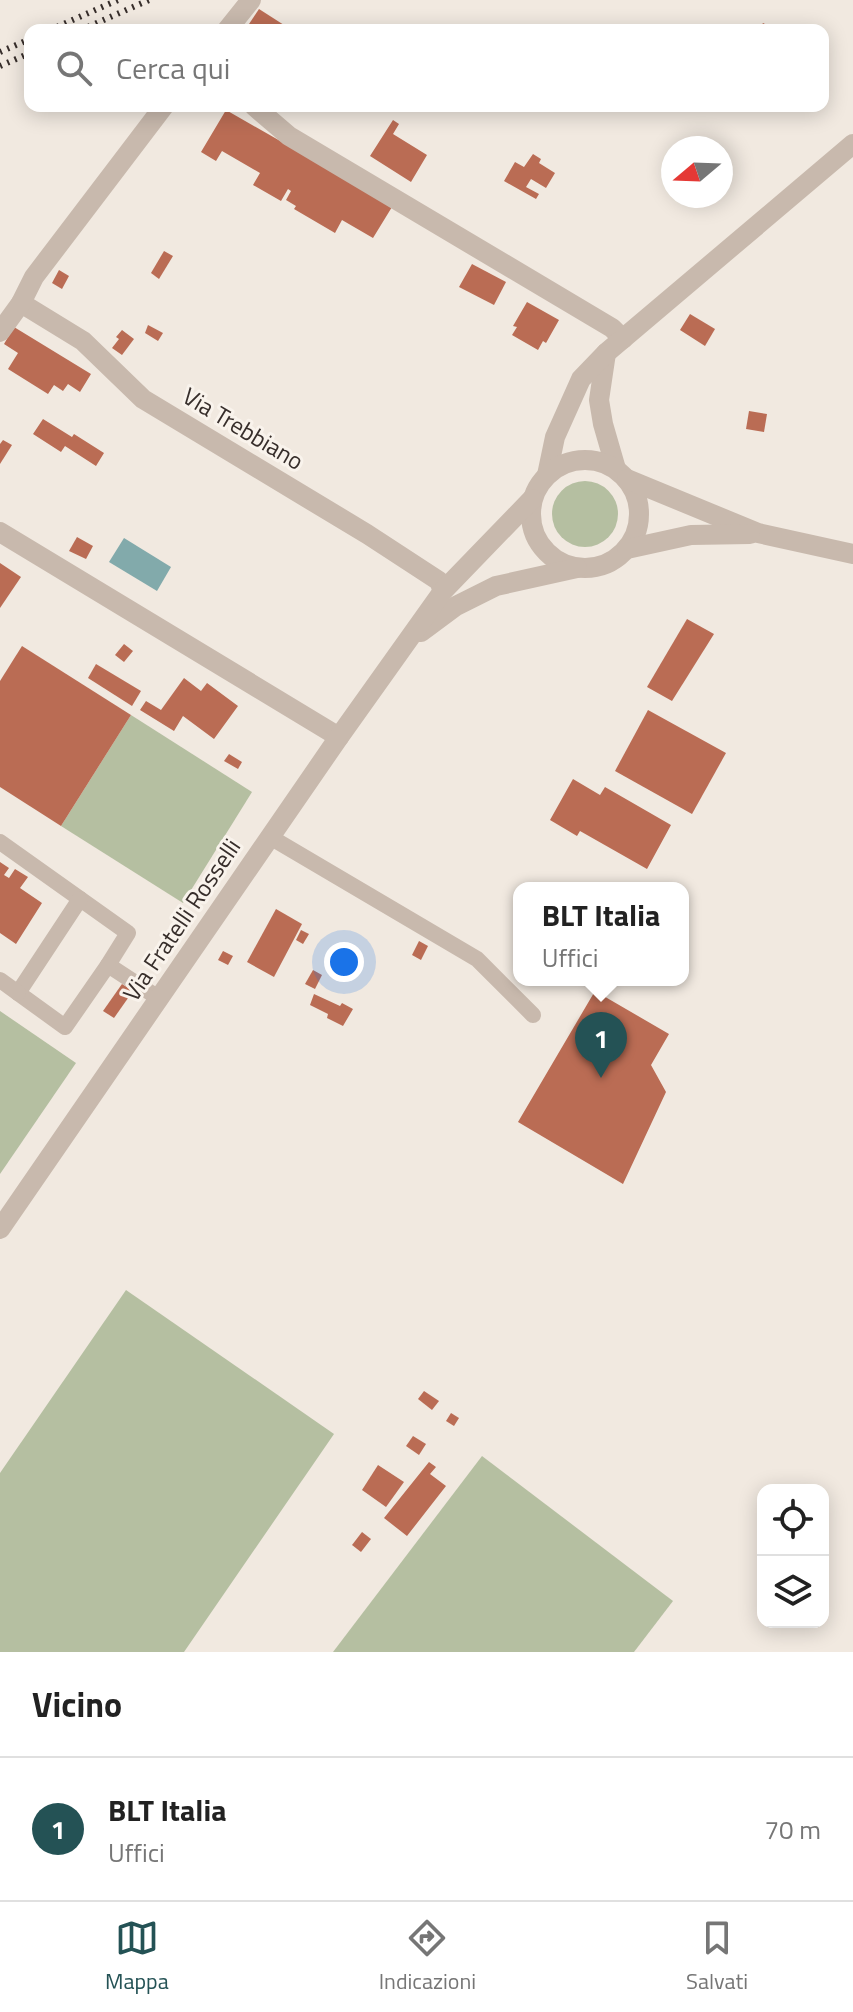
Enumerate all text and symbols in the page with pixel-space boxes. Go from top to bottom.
search box [24,24,829,112]
text: Cerca qui [116,45,230,91]
icon: search [52,46,96,90]
north arrow [661,136,733,208]
street label: Via Trebbiano [176,378,311,478]
street label: Via Fratelli Rosselli [113,831,249,1008]
popup [513,882,689,986]
text: BLT Italia [542,892,660,938]
text: Uffici [542,938,598,977]
your location [324,942,364,982]
pin: 1 [575,1012,627,1078]
map controls [757,1484,829,1628]
button: locate [757,1484,829,1556]
button: layers [757,1556,829,1628]
text: Vicino [32,1678,122,1730]
text: BLT Italia [108,1787,227,1833]
text: 1 [51,1810,65,1849]
text: 70 m [764,1810,821,1849]
text: Uffici [108,1833,165,1872]
tab: Mappa [105,1916,169,1998]
tab: Indicazioni [379,1916,476,1998]
tab: Salvati [686,1916,748,1998]

